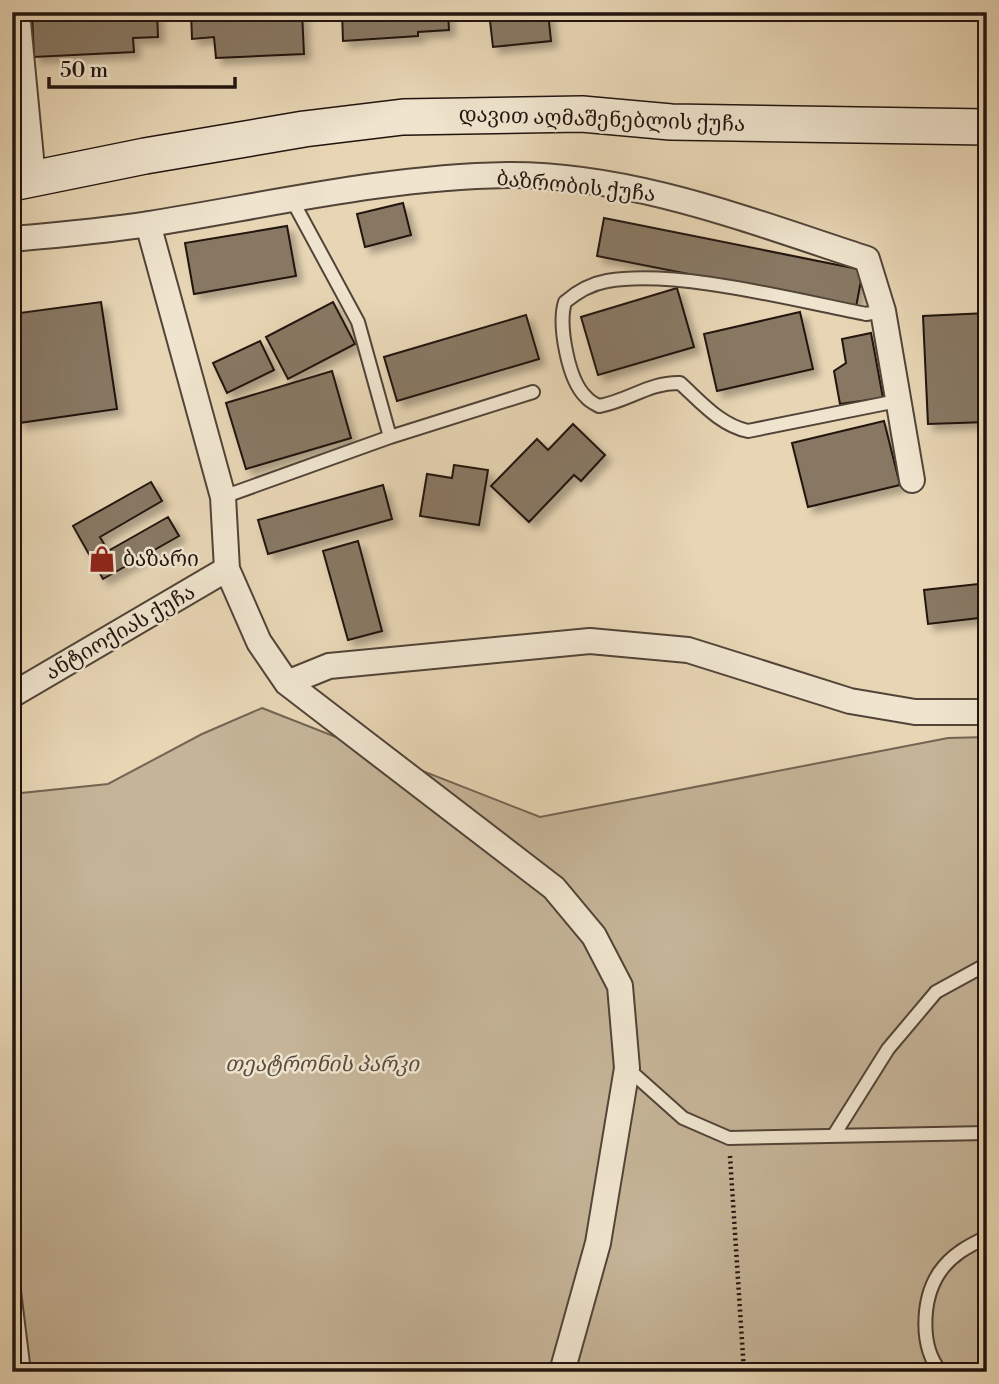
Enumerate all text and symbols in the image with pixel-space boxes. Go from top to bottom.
scale bar [49,46,234,90]
text: 50 m [60,58,108,84]
street label: დავით აღმაშენებლის ქუჩა [458,102,746,138]
street label: ბაზრობის ქუჩა [495,166,657,208]
shop icon: ბაზარი [87,544,117,574]
place label: ბაზარი [123,547,199,573]
street label: ანტიოქიას ქუჩა [41,579,200,686]
park label: თეატრონის პარკი [225,1052,420,1078]

